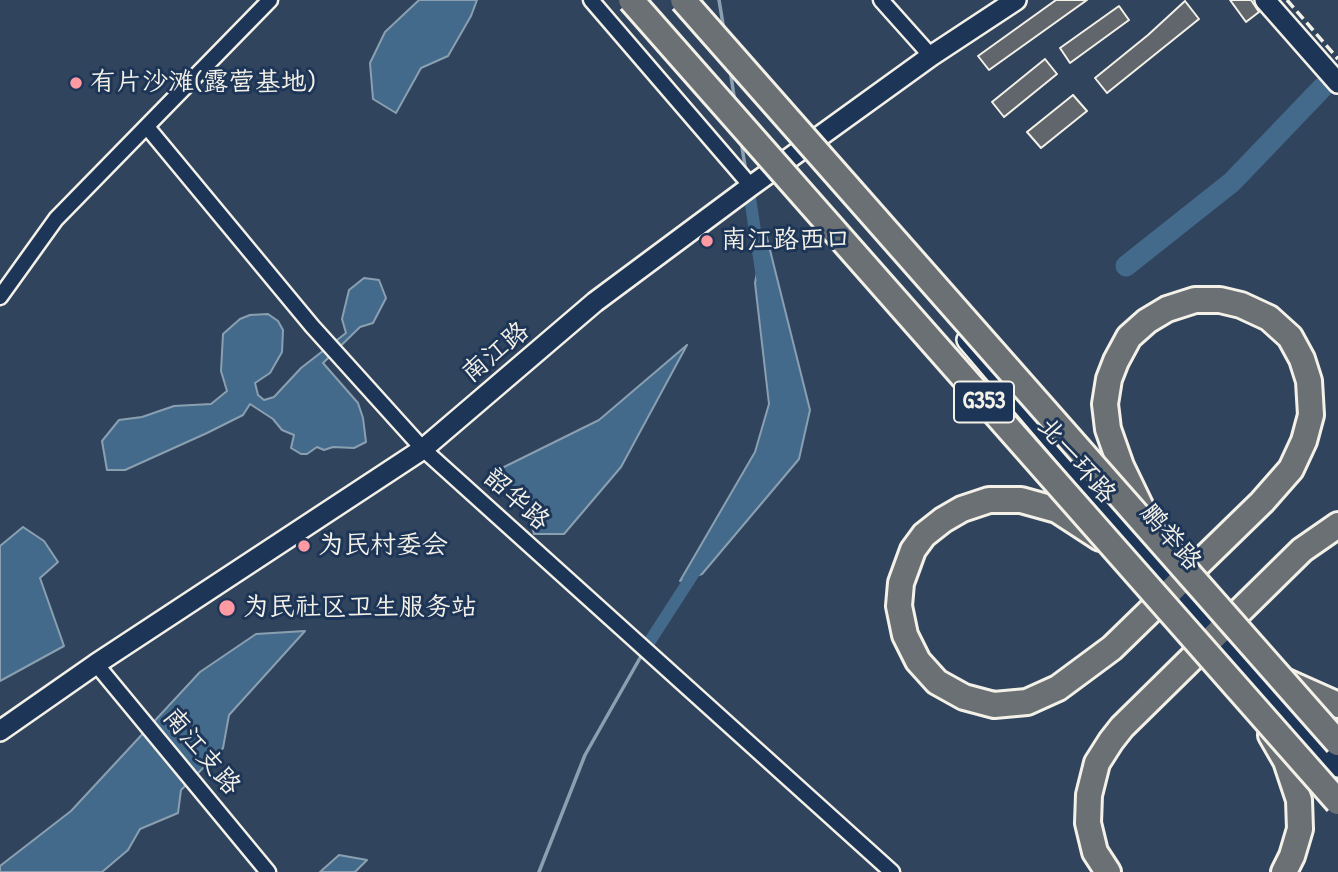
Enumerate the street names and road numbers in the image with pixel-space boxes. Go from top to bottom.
street label: 南江路 [456,316,536,390]
road number: G353 [954,382,1014,422]
street label: 北一环路 [1030,412,1122,510]
street label: 韶华路 [477,462,555,538]
street label: 鹏举路 [1133,498,1207,578]
street label: 南江支路 [156,702,246,802]

